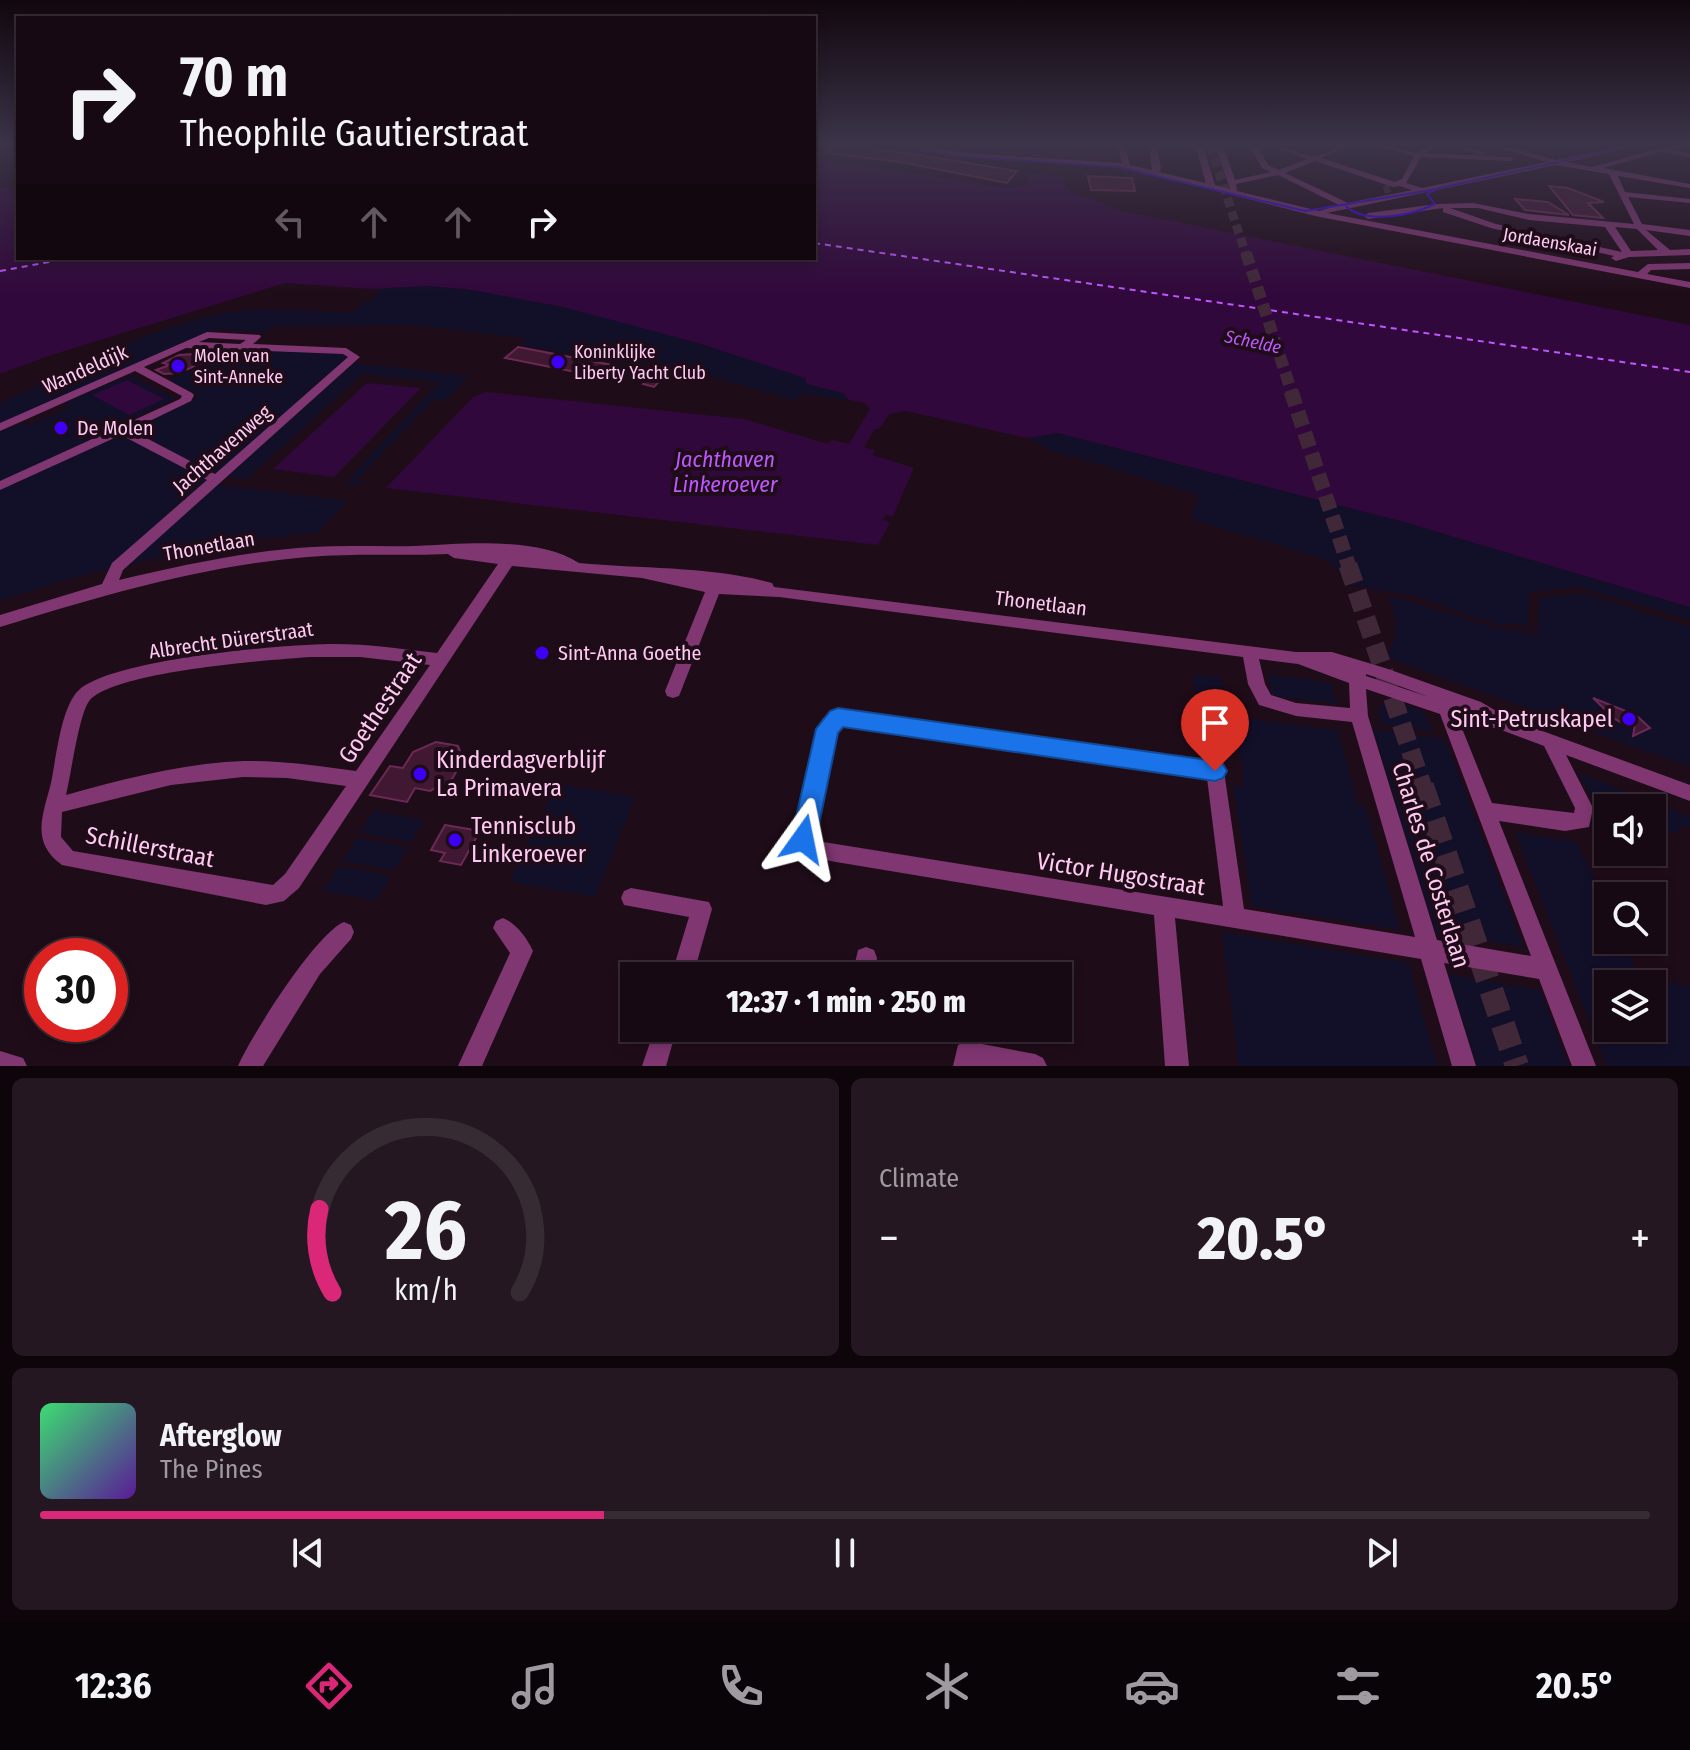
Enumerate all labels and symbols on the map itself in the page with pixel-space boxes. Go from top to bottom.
street label: Jordaenskaai [1501,223,1599,261]
water label: Schelde [1222,325,1284,359]
street label: Wandeldijk [39,339,132,398]
place label: Koninklijke Liberty Yacht Club [574,341,706,384]
place label: Molen van Sint-Anneke [194,345,283,388]
marker: Koninklijke Liberty Yacht Club [549,353,567,371]
marker: Molen van Sint-Anneke [169,357,187,375]
street label: Jachthavenweg [168,399,277,498]
place label: De Molen [77,416,154,440]
marker: De Molen [52,419,70,437]
water label: Jachthaven Linkeroever [673,446,779,498]
street label: Thonetlaan [161,526,257,566]
street label: Thonetlaan [994,585,1088,621]
street label: Albrecht Dürerstraat [147,617,315,663]
place label: Sint-Anna Goethe [558,641,701,665]
marker: Sint-Anna Goethe [533,644,551,662]
street label: Goethestraat [333,647,427,769]
pin [1181,689,1249,771]
place label: Sint-Petruskapel [1450,705,1613,733]
marker: Sint-Petruskapel [1620,710,1638,728]
place label: Kinderdagverblijf La Primavera [436,746,606,802]
street label: Charles de Costerlaan [1386,759,1476,971]
marker: Kinderdagverblijf La Primavera [411,765,429,783]
position arrow [761,797,845,881]
place label: Tennisclub Linkeroever [471,812,587,868]
street label: Schillerstraat [83,821,217,873]
marker: Tennisclub Linkeroever [446,831,464,849]
street label: Victor Hugostraat [1035,847,1207,901]
speed limit sign: 30 [24,938,128,1042]

